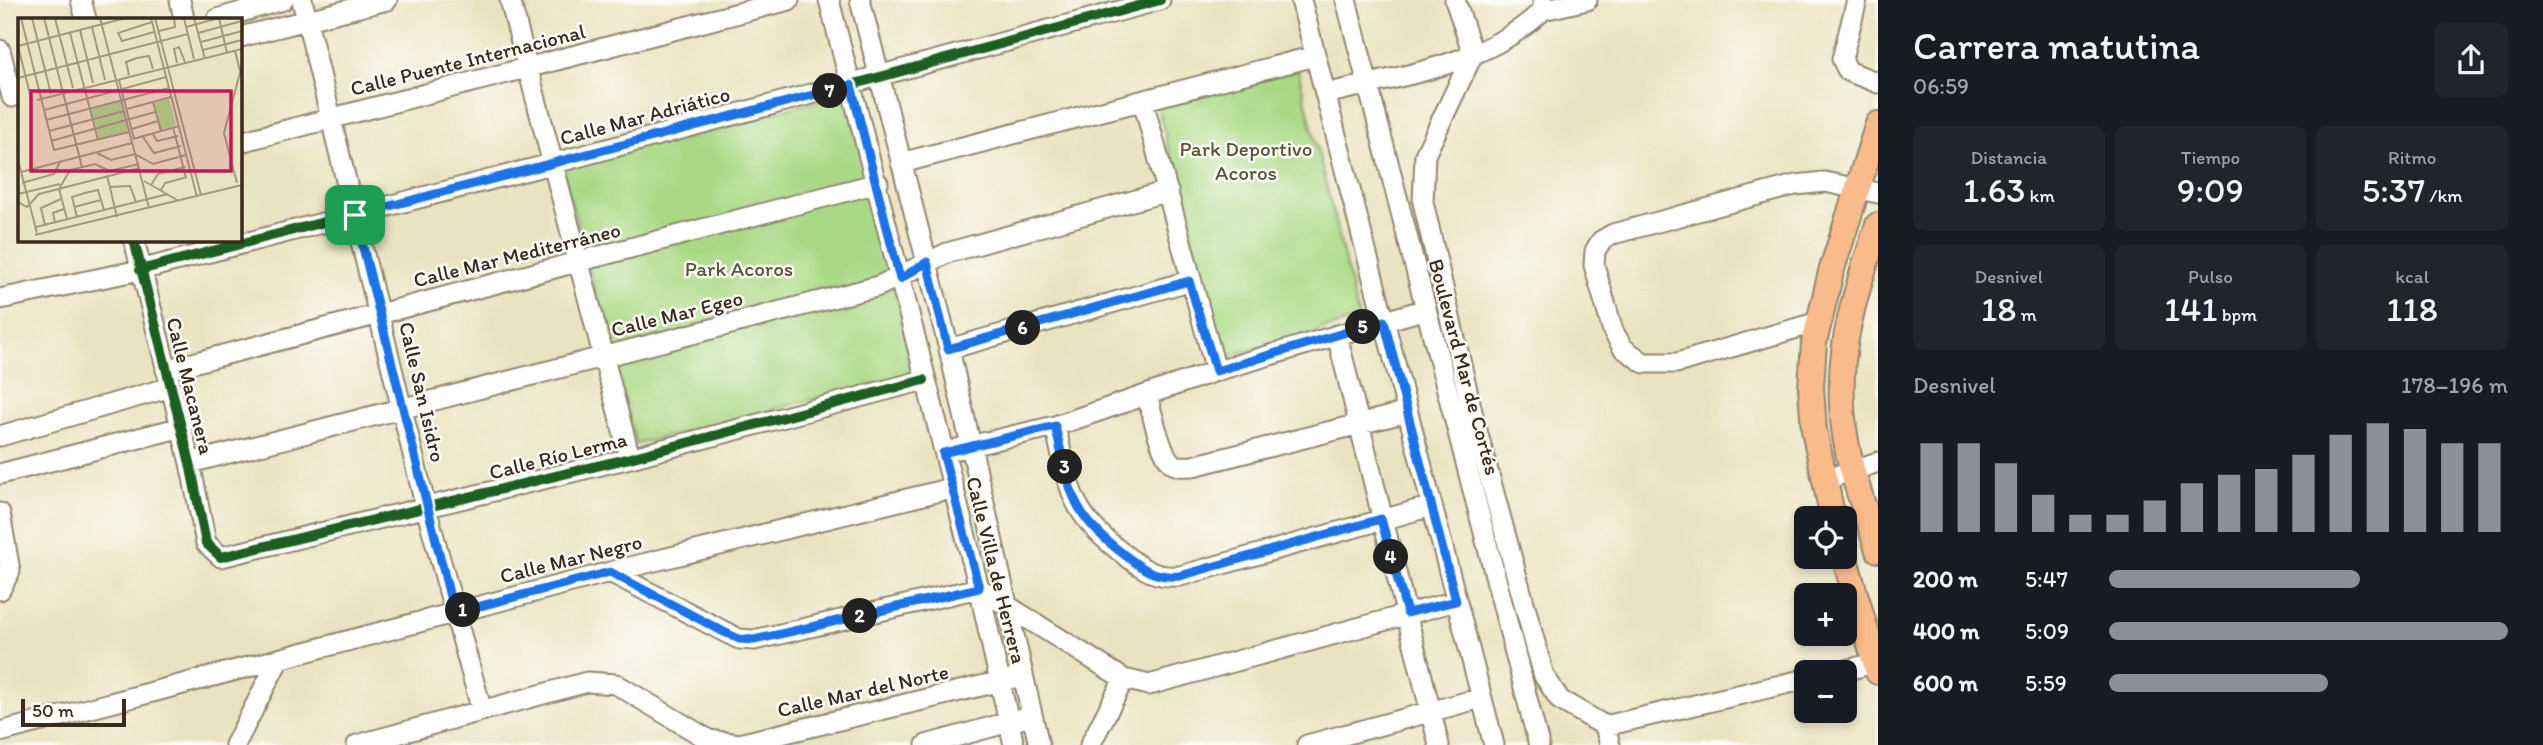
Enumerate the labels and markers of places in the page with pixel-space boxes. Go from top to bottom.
pin: 7 [812,74,848,108]
pin [325,185,385,245]
pin: 6 [1006,310,1040,346]
pin: 5 [1346,310,1380,344]
pin: 3 [1048,449,1082,484]
pin: 4 [1374,540,1408,574]
pin: 1 [446,592,480,628]
pin: 2 [842,598,878,634]

